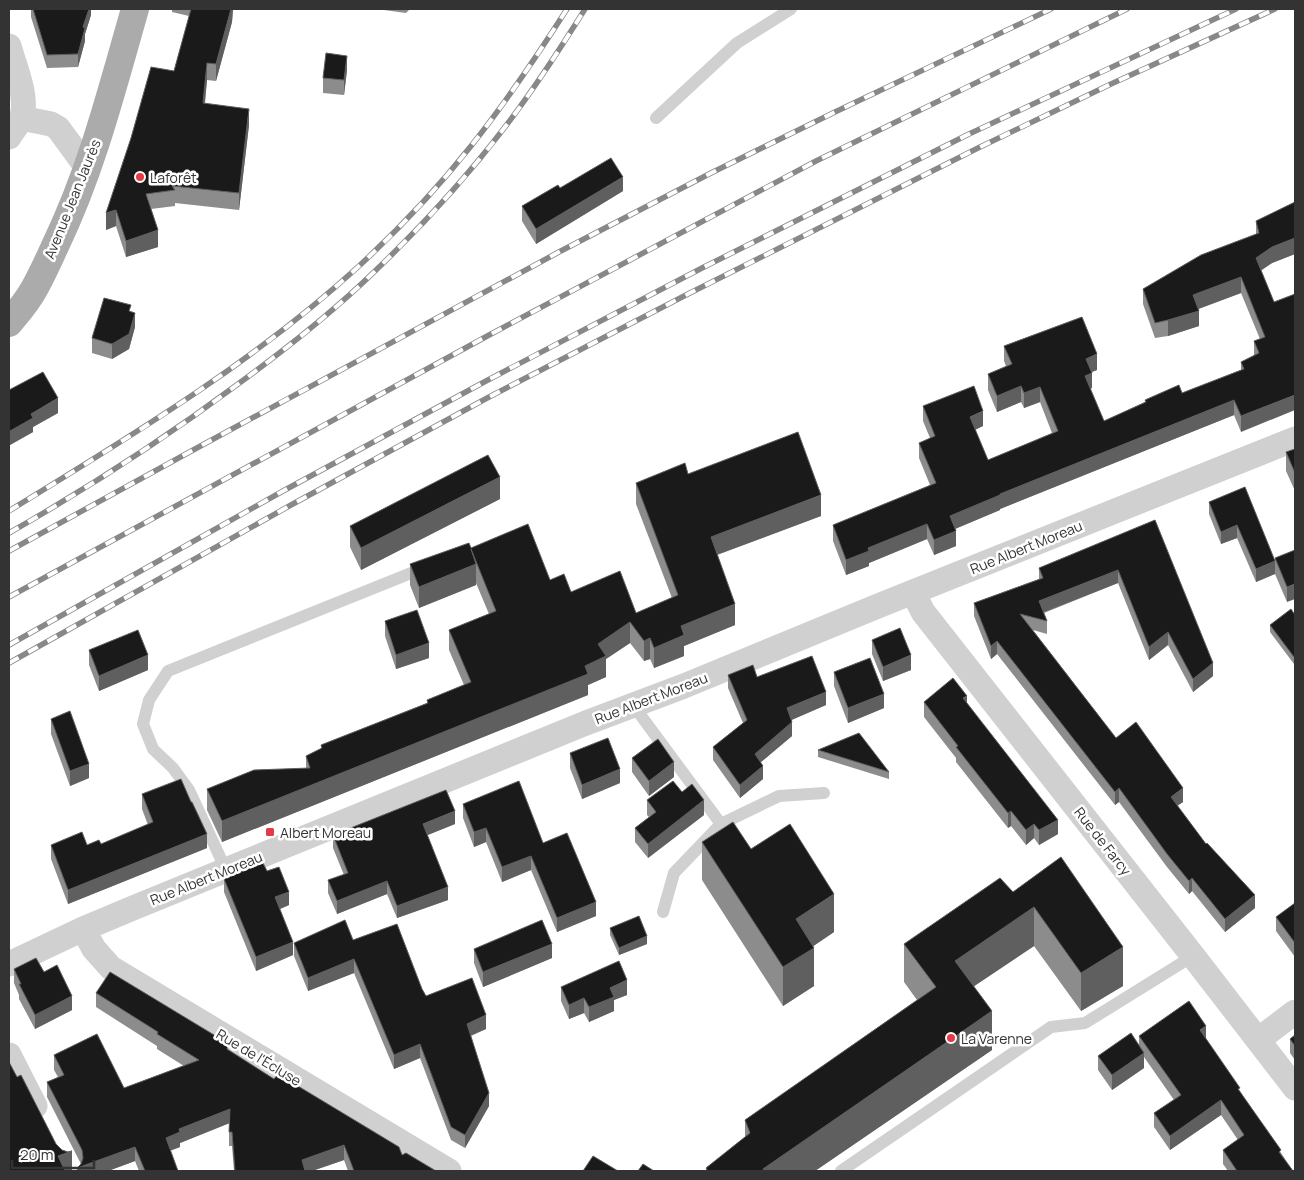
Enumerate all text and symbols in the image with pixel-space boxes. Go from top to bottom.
street label: Avenue Jean Jaurès [39,136,105,262]
place label: Laforêt [150,168,197,187]
marker: Laforêt [134,171,146,183]
street label: Rue Albert Moreau [967,516,1085,578]
street label: Rue Albert Moreau [592,668,710,728]
street label: Rue de Farcy [1070,803,1136,880]
place label: Albert Moreau [280,823,371,842]
marker: Albert Moreau [264,826,276,838]
street label: Rue Albert Moreau [147,847,265,909]
street label: Rue de l'Écluse [213,1024,305,1090]
place label: La Varenne [961,1029,1032,1048]
marker: La Varenne [945,1032,957,1044]
scale bar [12,1138,95,1170]
text: 20 m [20,1144,53,1165]

